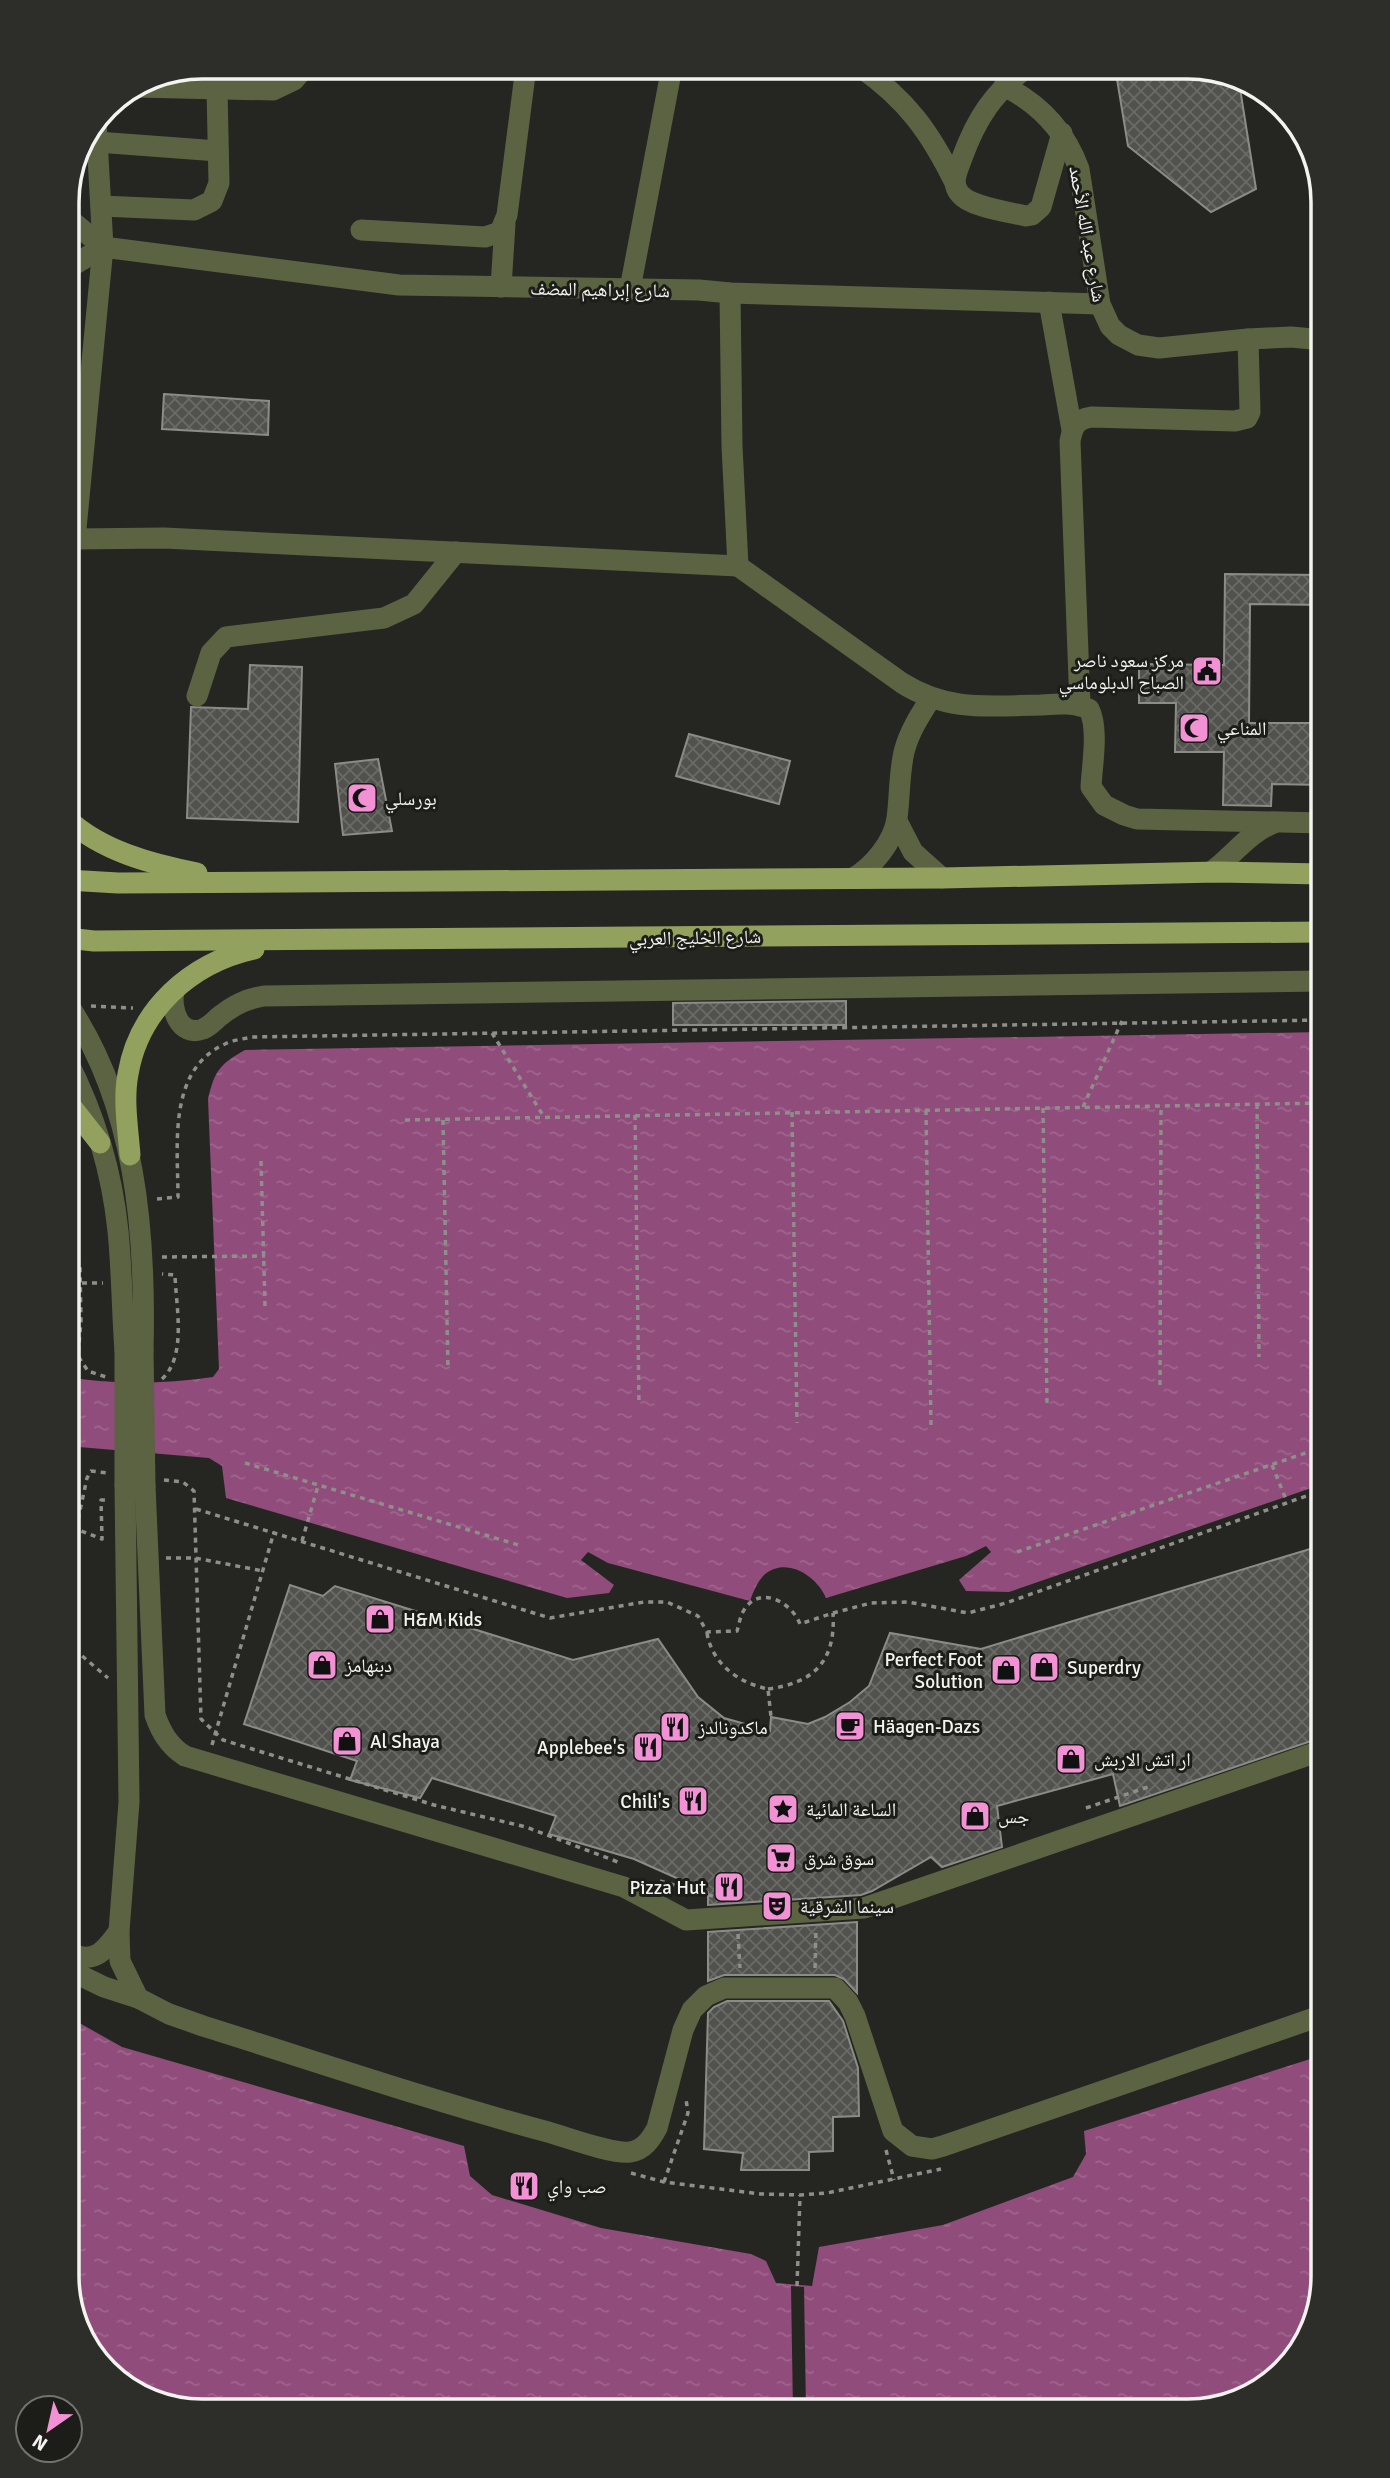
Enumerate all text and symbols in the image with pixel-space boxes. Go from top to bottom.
street label: شارع عبد الله الأحمد [1063,164,1111,304]
street label: شارع إبراهيم المضف [530,277,670,304]
place label: مركز سعود ناصر الصباح الدبلوماسي [1059,649,1184,698]
public building icon: مركز سعود ناصر الصباح الدبلوماسي [1190,654,1224,688]
mosque icon: المناعي [1177,711,1211,745]
place label: المناعي [1217,717,1266,744]
mosque icon: بورسلي [345,781,379,815]
place label: بورسلي [385,787,437,814]
street label: شارع الخليج العربي [629,925,761,954]
shop icon: H&M Kids [363,1602,397,1636]
place label: H&M Kids [403,1608,482,1632]
shop icon: دبنهامز [305,1648,339,1682]
place label: Perfect Foot Solution [885,1648,983,1694]
shop icon: Superdry [1027,1650,1061,1684]
shop icon: Perfect Foot Solution [989,1653,1023,1687]
place label: دبنهامز [344,1654,392,1678]
place label: Superdry [1067,1656,1141,1680]
cafe icon: Häagen-Dazs [833,1709,867,1743]
restaurant icon: ماكدونالدز [658,1710,692,1744]
place label: Häagen-Dazs [873,1715,980,1739]
place label: ماكدونالدز [697,1716,768,1740]
shop icon: Al Shaya [330,1724,364,1758]
place label: Al Shaya [370,1730,440,1754]
restaurant icon: Applebee's [631,1730,665,1764]
place label: Applebee's [537,1736,625,1760]
shop icon: ار اتش الاربش [1054,1742,1088,1776]
place label: ار اتش الاربش [1094,1748,1191,1772]
restaurant icon: Chili's [676,1784,710,1818]
place label: Chili's [620,1790,670,1814]
place icon: الساعة المائية [766,1792,800,1826]
place label: الساعة المائية [806,1798,896,1822]
shop icon: جس [958,1799,992,1833]
place label: جس [998,1805,1029,1829]
supermarket icon: سوق شرق [764,1841,798,1875]
place label: سوق شرق [804,1847,874,1871]
restaurant icon: Pizza Hut [712,1870,746,1904]
place label: Pizza Hut [629,1876,706,1900]
theatre icon: سينما الشرقية [760,1889,794,1923]
place label: سينما الشرقية [800,1895,894,1919]
restaurant icon: صب واي [507,2169,541,2203]
place label: صب واي [547,2175,607,2202]
north arrow [14,2394,84,2464]
text: N [28,2429,52,2456]

